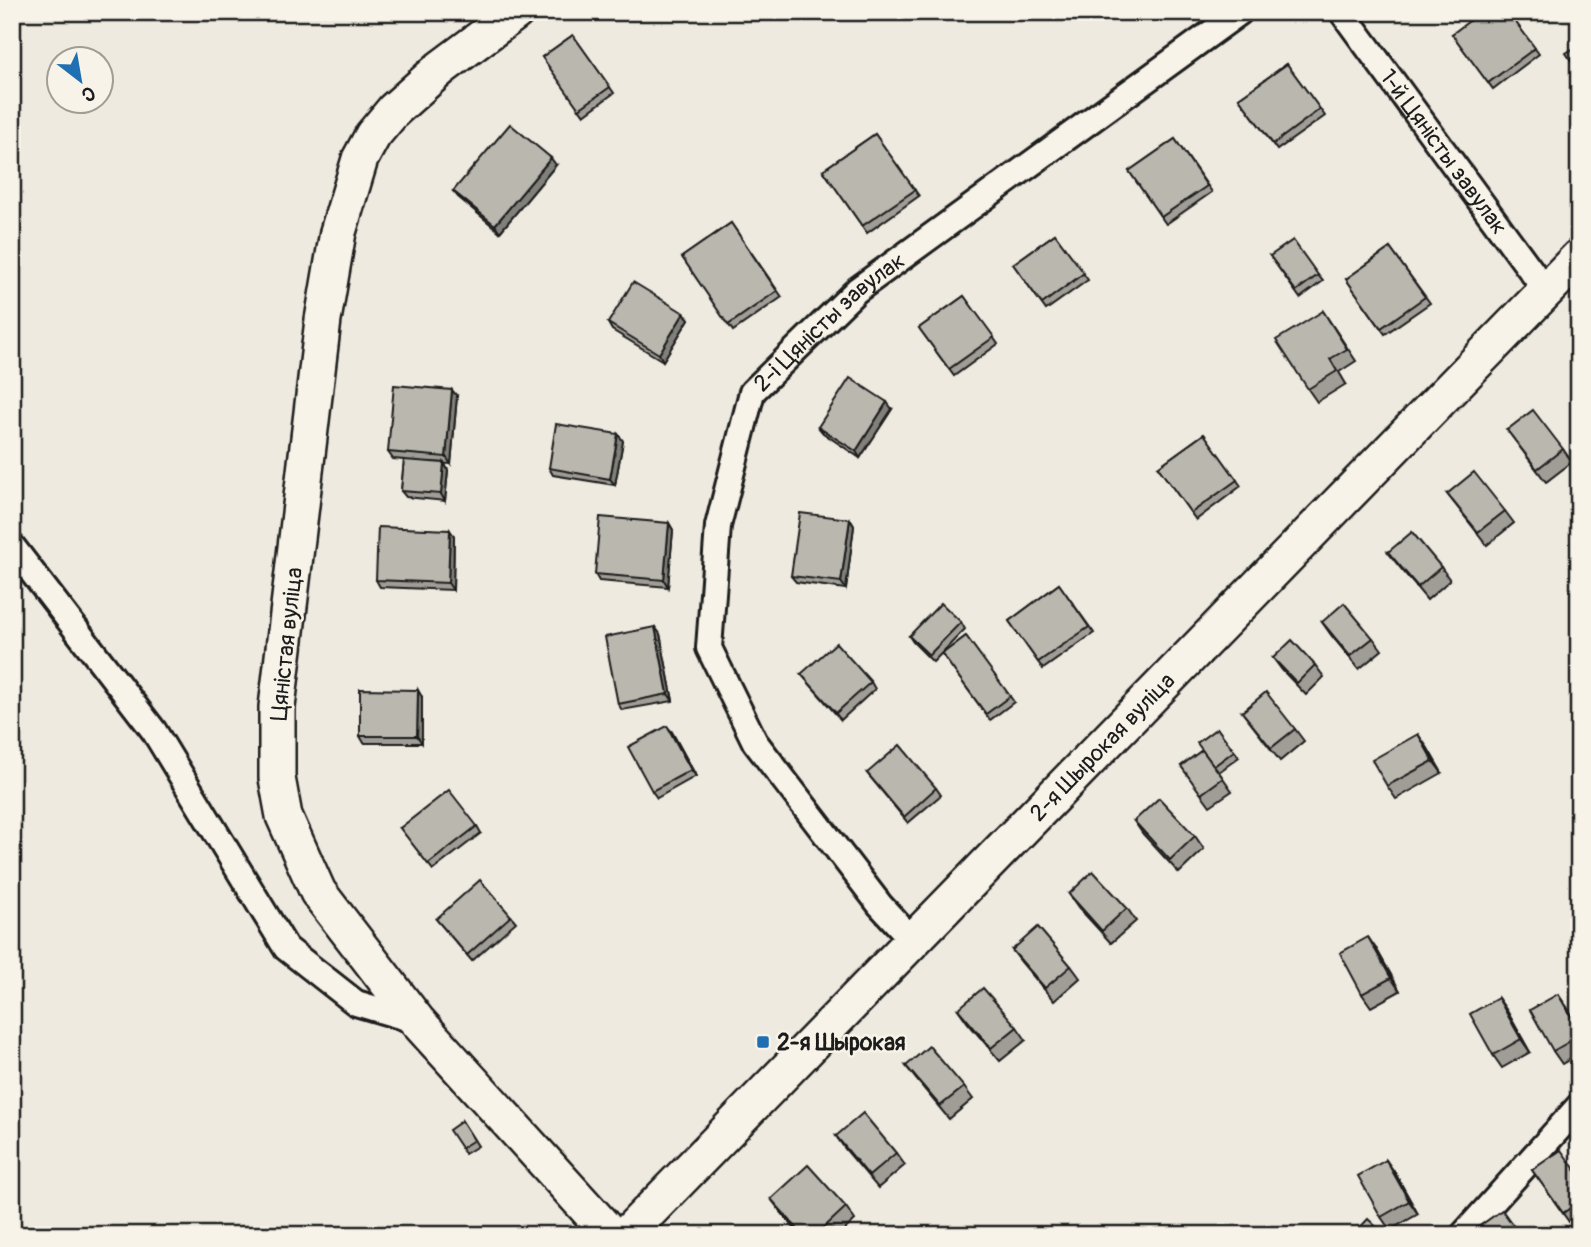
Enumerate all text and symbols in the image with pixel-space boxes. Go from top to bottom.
north arrow [46,46,116,116]
street label: 1-й Цяністы завулак [1374,64,1514,240]
text: С [77,80,99,107]
street label: 2-і Цяністы завулак [747,246,911,398]
street label: Цяністая вуліца [264,566,309,722]
street label: 2-я Шырокая вуліца [1023,667,1181,827]
place label: 2-я Шырокая [777,1028,906,1057]
marker: 2-я Шырокая [755,1034,771,1050]

